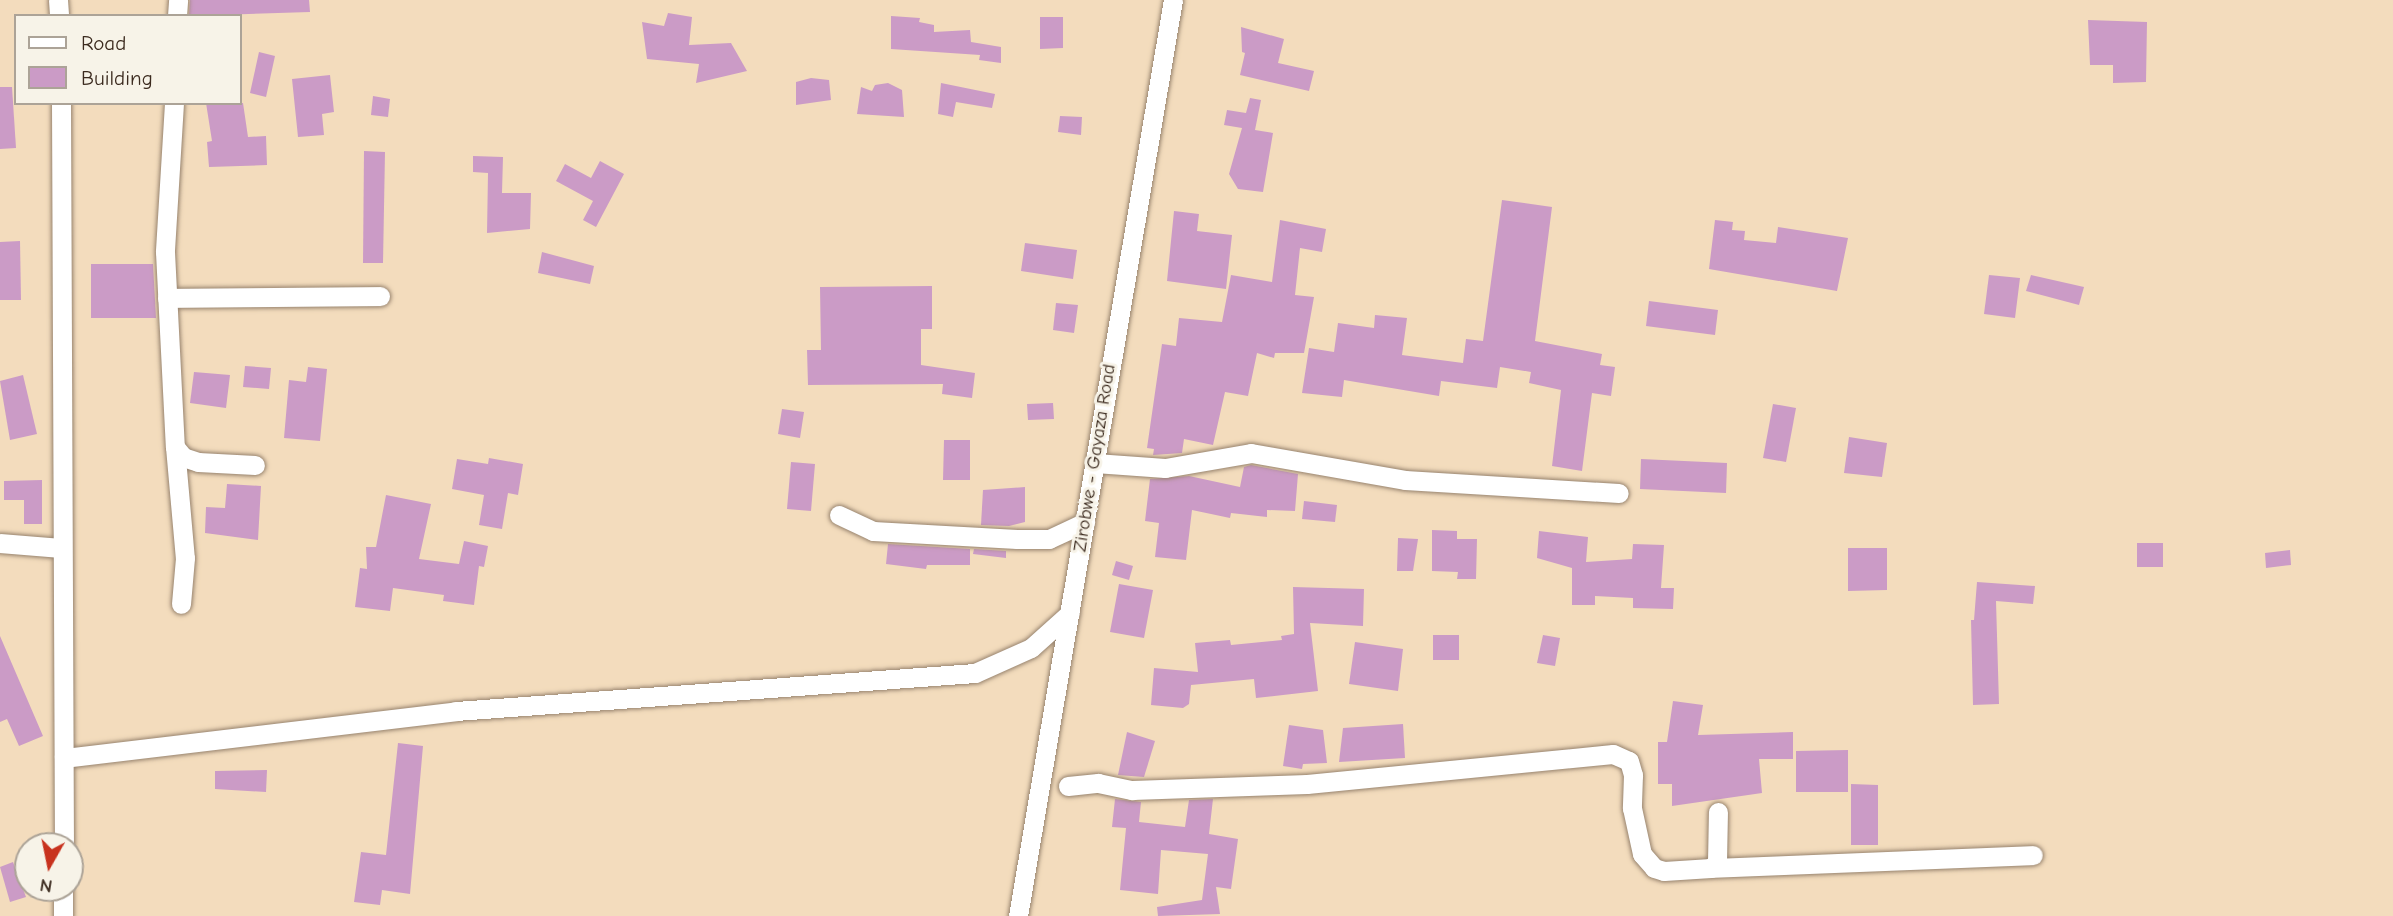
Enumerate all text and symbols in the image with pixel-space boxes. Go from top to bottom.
legend [14,14,242,105]
text: Road [81,31,126,55]
text: Building [81,66,153,90]
street label: Zirobwe - Gayaza Road [1069,362,1121,554]
north arrow [14,832,84,902]
text: N [38,874,54,898]

